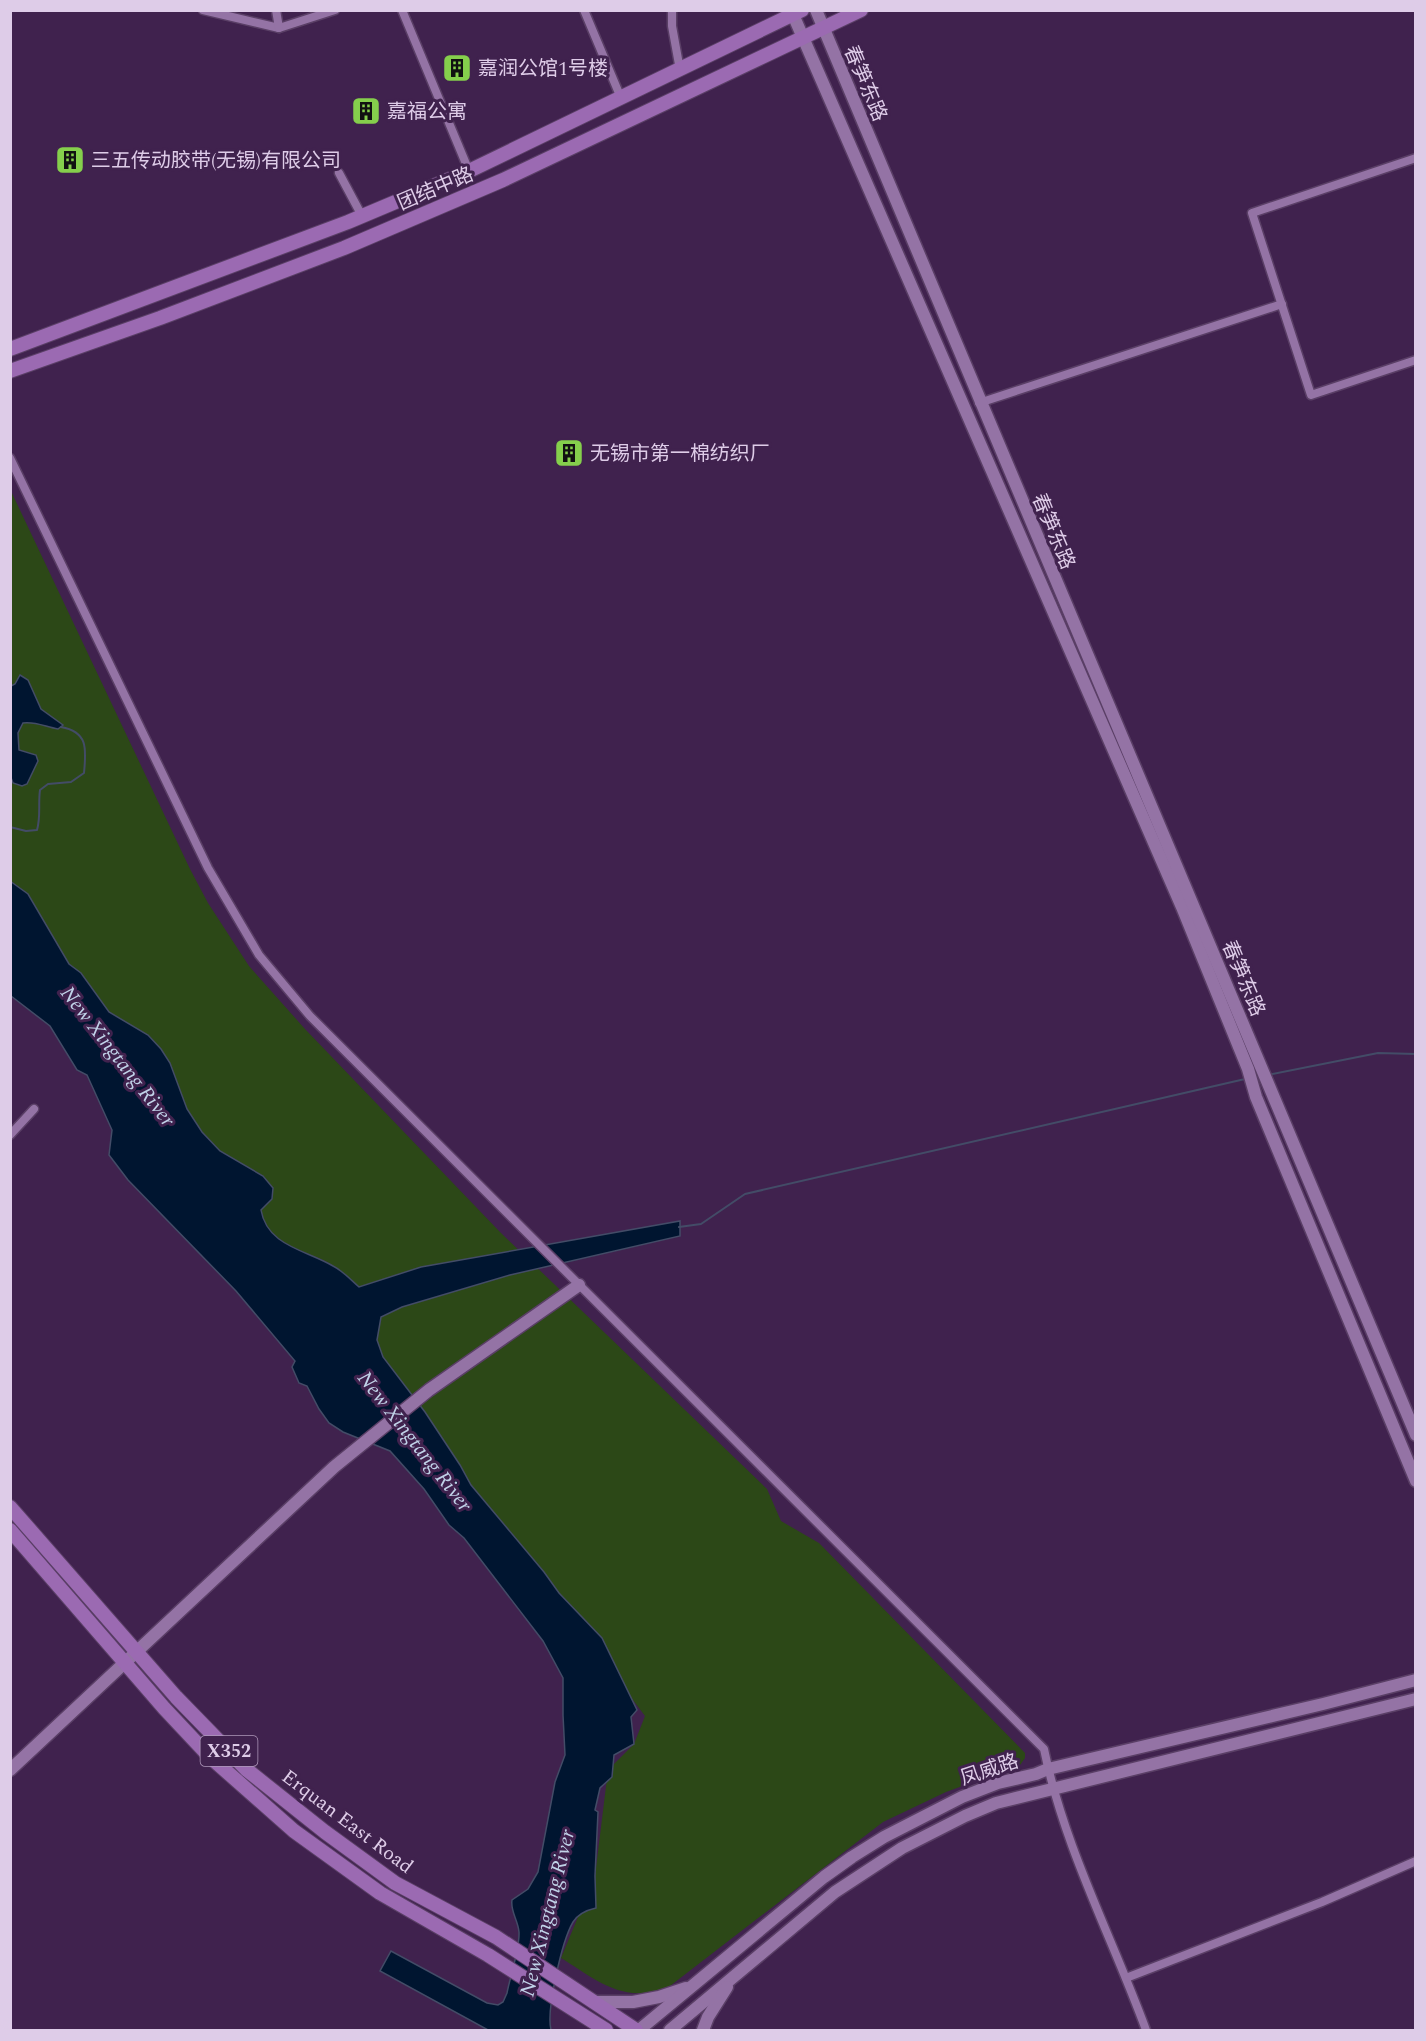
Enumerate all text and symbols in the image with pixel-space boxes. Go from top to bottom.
street label: 春笋东路 [836,41,895,126]
building icon: 嘉润公馆1号楼 [441,52,473,84]
place label: 嘉润公馆1号楼 [478,54,608,84]
building icon: 嘉福公寓 [350,95,382,127]
place label: 嘉福公寓 [387,97,467,127]
building icon: 三五传动胶带(无锡)有限公司 [54,144,86,176]
place label: 三五传动胶带(无锡)有限公司 [91,146,341,176]
street label: 团结中路 [393,159,478,218]
building icon: 无锡市第一棉纺织厂 [553,437,585,469]
place label: 无锡市第一棉纺织厂 [590,439,770,469]
street label: 春笋东路 [1024,489,1083,574]
street label: 春笋东路 [1214,936,1273,1021]
water label: New Xingtang River [52,979,183,1135]
water label: New Xingtang River [349,1364,480,1520]
road number: X352 [200,1736,258,1766]
street label: 凤威路 [956,1746,1022,1793]
street label: Erquan East Road [275,1762,420,1881]
water label: New Xingtang River [512,1825,584,2000]

